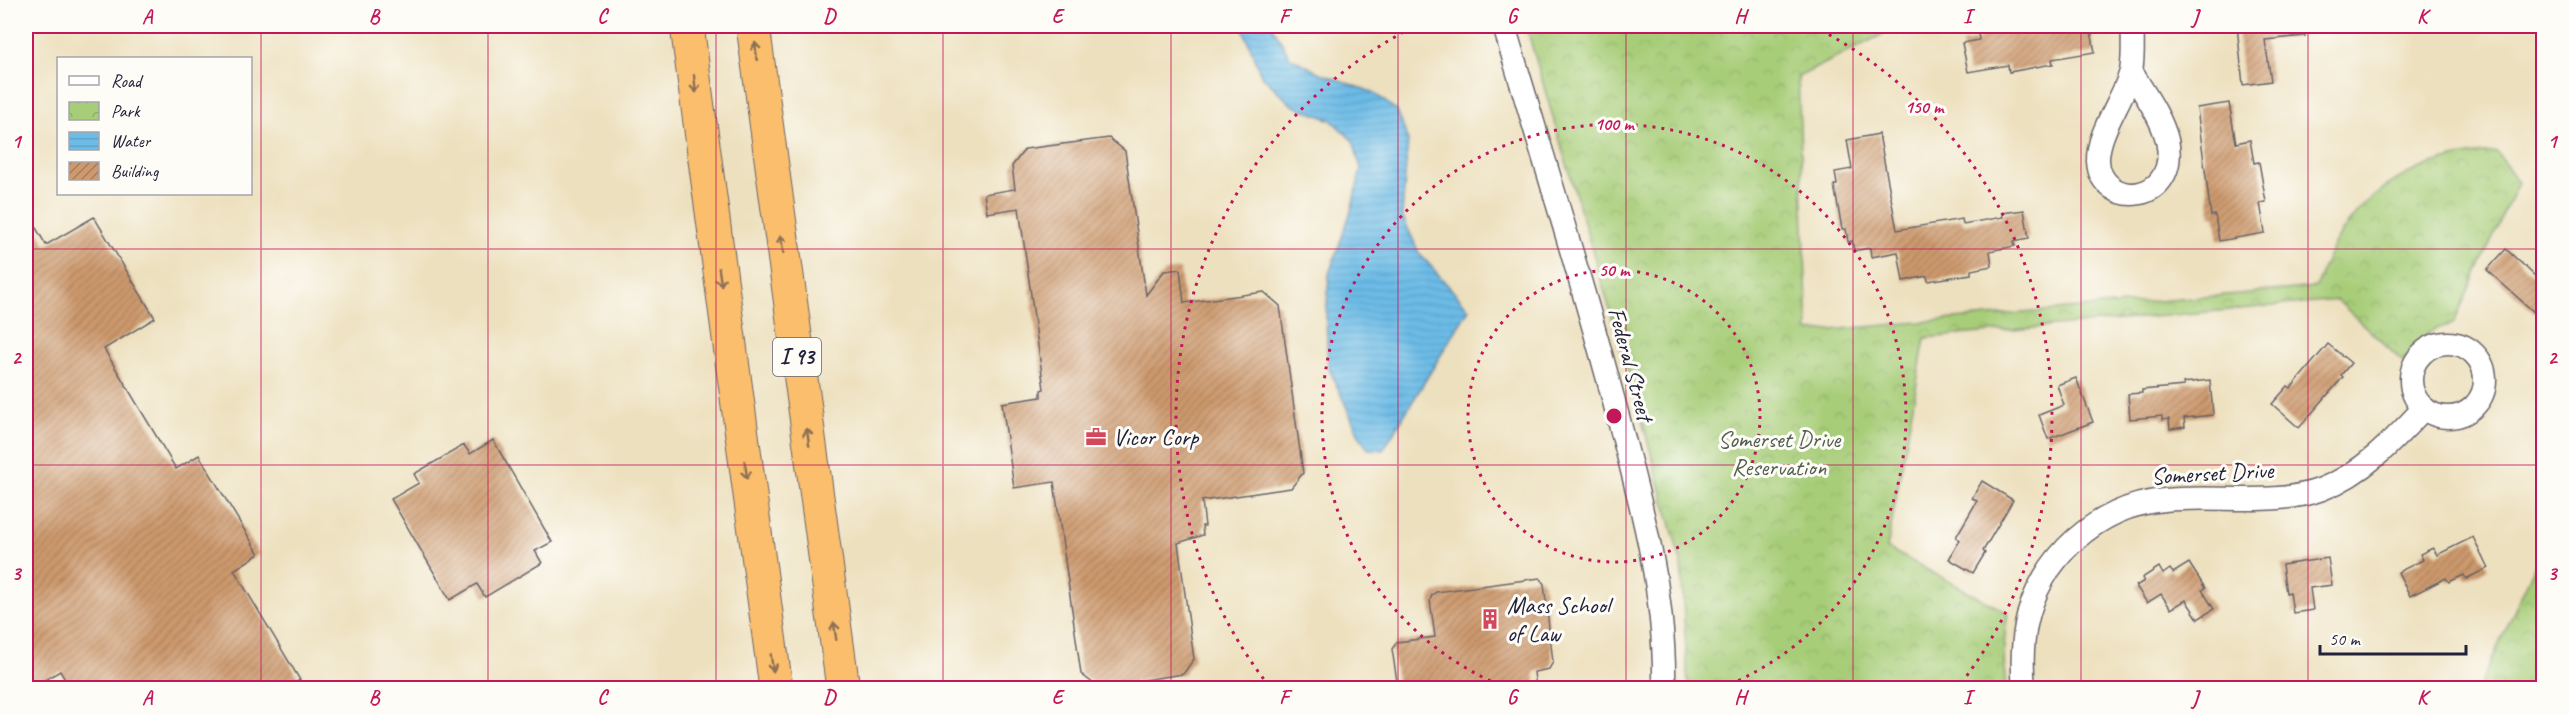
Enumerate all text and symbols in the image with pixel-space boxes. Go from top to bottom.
text: A [142,4,154,29]
text: B [369,4,381,29]
text: C [597,4,609,29]
text: D [823,4,837,29]
text: E [1052,4,1066,29]
text: F [1279,4,1293,29]
text: G [1507,4,1520,29]
text: H [1734,4,1749,29]
text: I [1963,4,1976,29]
text: J [2190,4,2202,29]
text: K [2417,4,2431,29]
one-way arrow [751,41,762,61]
legend [57,57,252,195]
text: Road [111,70,144,92]
one-way arrow [689,73,700,93]
text: 150 m [1905,96,1945,118]
text: Park [111,100,141,122]
text: 100 m [1595,113,1635,135]
text: 1 [12,129,23,154]
text: 1 [2548,129,2559,154]
text: Water [111,130,152,152]
text: Building [111,160,160,182]
one-way arrow [777,235,788,255]
text: 50 m [1599,259,1631,281]
one-way arrow [715,266,726,286]
street label: Federal Street [1601,304,1661,427]
road number: I 93 [773,338,821,376]
text: 2 [12,345,23,370]
text: 2 [2548,345,2559,370]
centre of rings [1604,406,1624,426]
place label: Vicor Corp [1113,422,1199,452]
park label: Somerset Drive Reservation [1718,424,1842,482]
office icon: Vicor Corp [1084,425,1108,449]
one-way arrow [803,428,814,448]
street label: Somerset Drive [2150,455,2276,491]
one-way arrow [741,460,752,479]
text: 3 [12,561,23,586]
text: 3 [2548,561,2559,586]
place label: Mass School of Law [1507,590,1614,648]
building icon: Mass School of Law [1478,607,1502,631]
scale bar [2320,618,2466,656]
one-way arrow [830,621,841,641]
text: 50 m [2329,628,2362,650]
one-way arrow [767,653,778,673]
text: A [142,685,154,710]
text: B [369,685,381,710]
text: C [597,685,609,710]
text: D [823,685,837,710]
text: E [1052,685,1066,710]
text: F [1279,685,1293,710]
text: G [1507,685,1520,710]
text: H [1734,685,1749,710]
text: I [1963,685,1976,710]
text: J [2190,685,2202,710]
text: K [2417,685,2431,710]

